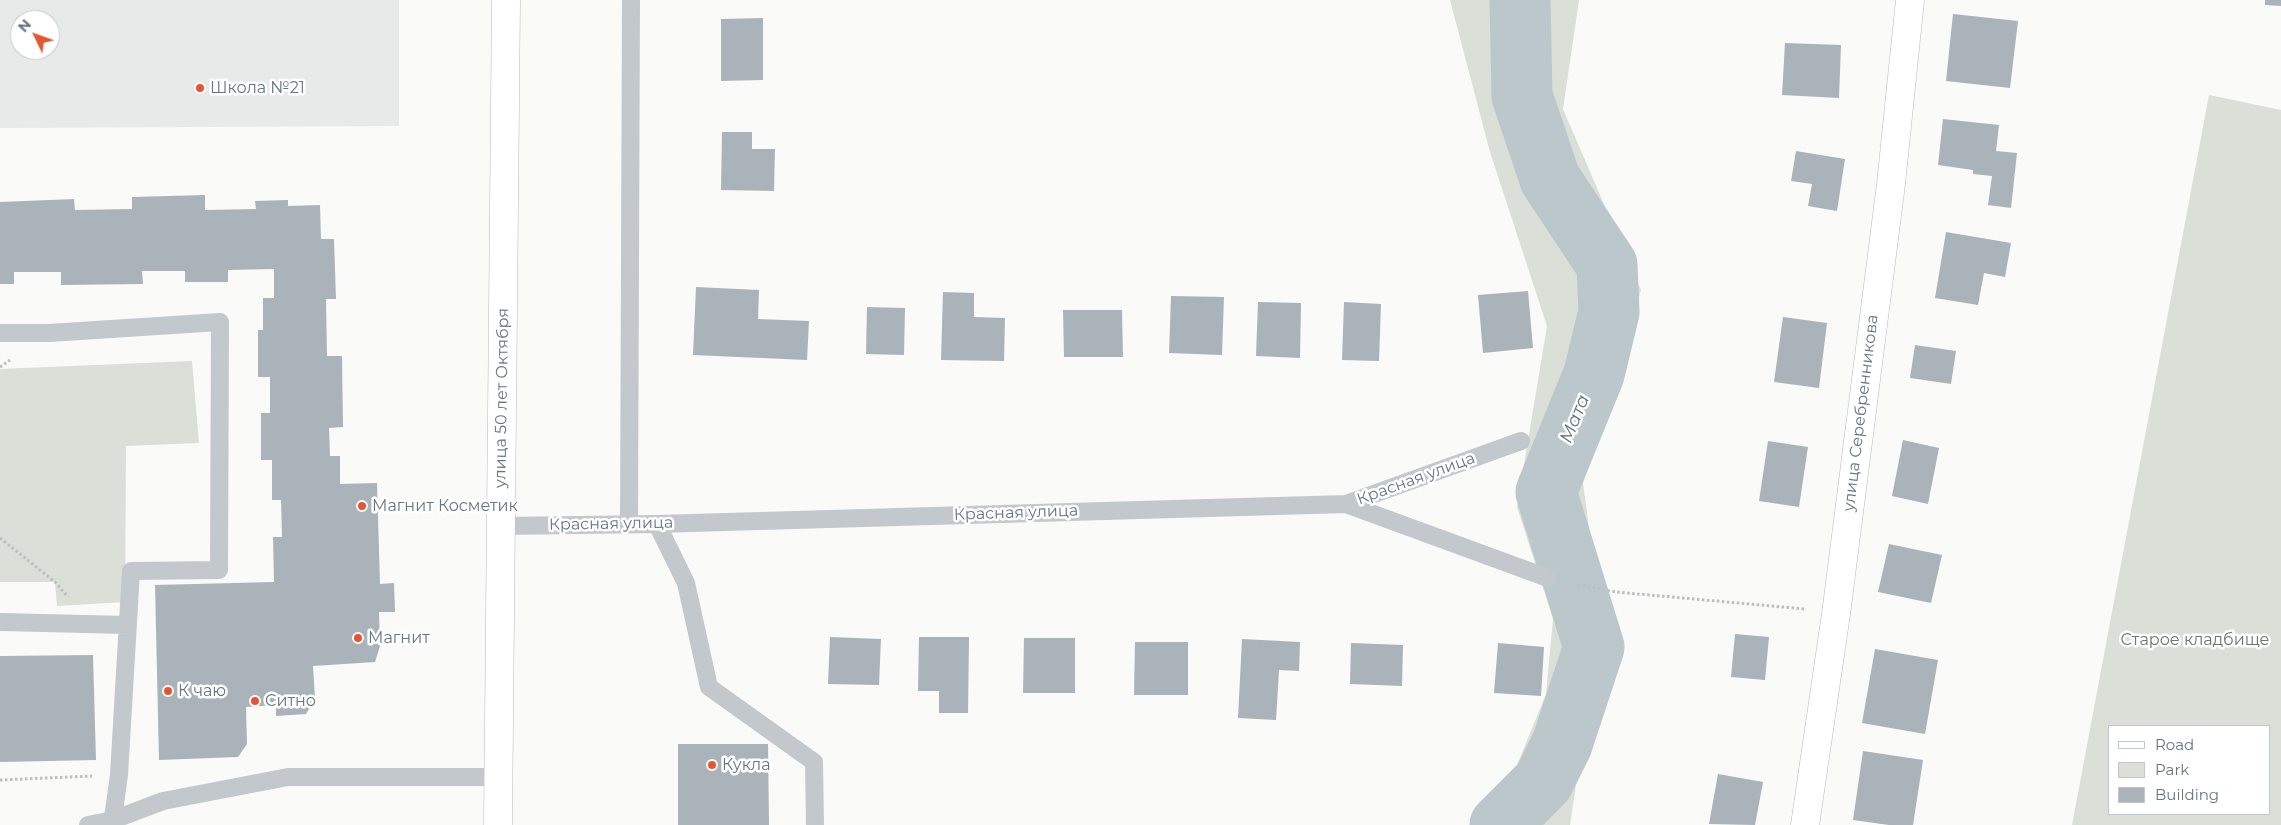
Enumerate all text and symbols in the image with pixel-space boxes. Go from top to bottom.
north arrow [10,10,60,60]
text: N [14,15,35,36]
place label: Школа №21 [210,78,305,98]
marker: Школа №21 [194,82,206,94]
street label: улица 50 лет Октября [491,308,513,488]
street label: улица Серебренникова [1839,313,1883,513]
water label: Мата [1556,392,1594,446]
street label: Красная улица [1354,449,1478,509]
place label: Магнит Косметик [372,496,518,516]
marker: Магнит Косметик [356,500,368,512]
street label: Красная улица [954,501,1078,525]
street label: Красная улица [549,513,673,535]
place label: Магнит [368,628,430,648]
park label: Старое кладбище [2121,630,2269,650]
marker: Магнит [352,632,364,644]
place label: К чаю [178,681,226,701]
marker: К чаю [162,685,174,697]
place label: Ситно [265,691,316,711]
marker: Ситно [249,695,261,707]
legend [2108,725,2271,815]
text: Road [2155,735,2194,754]
place label: Кукла [722,755,770,775]
marker: Кукла [706,759,718,771]
text: Park [2155,760,2189,779]
text: Building [2155,785,2219,804]

